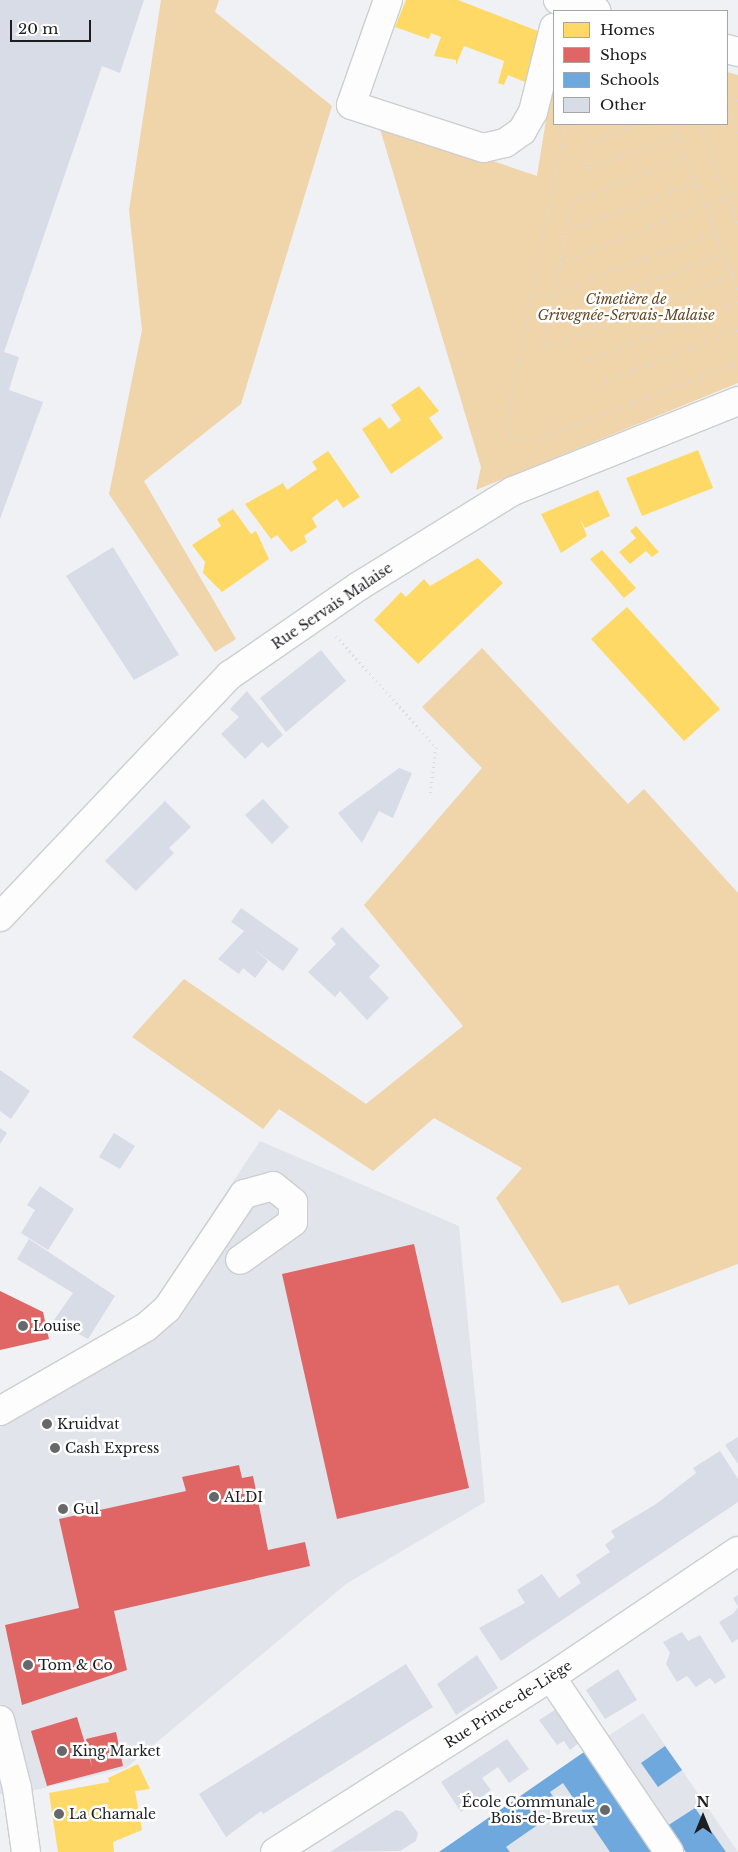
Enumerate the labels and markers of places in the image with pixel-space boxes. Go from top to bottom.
place label: Louise [33,1318,81,1334]
marker: Louise [17,1320,29,1332]
place label: Kruidvat [57,1416,120,1432]
marker: Kruidvat [41,1418,53,1430]
place label: Cash Express [65,1440,159,1456]
marker: Cash Express [49,1442,61,1454]
place label: ALDI [224,1489,263,1505]
marker: ALDI [208,1491,220,1503]
place label: Gul [73,1501,99,1517]
marker: Gul [57,1503,69,1515]
place label: Tom & Co [38,1657,113,1673]
marker: Tom & Co [22,1659,34,1671]
place label: King Market [72,1743,161,1759]
marker: King Market [56,1745,68,1757]
place label: École Communale Bois-de-Breux [462,1794,595,1826]
marker: École Communale Bois-de-Breux [599,1804,611,1816]
place label: La Charnale [69,1806,156,1822]
marker: La Charnale [53,1808,65,1820]

